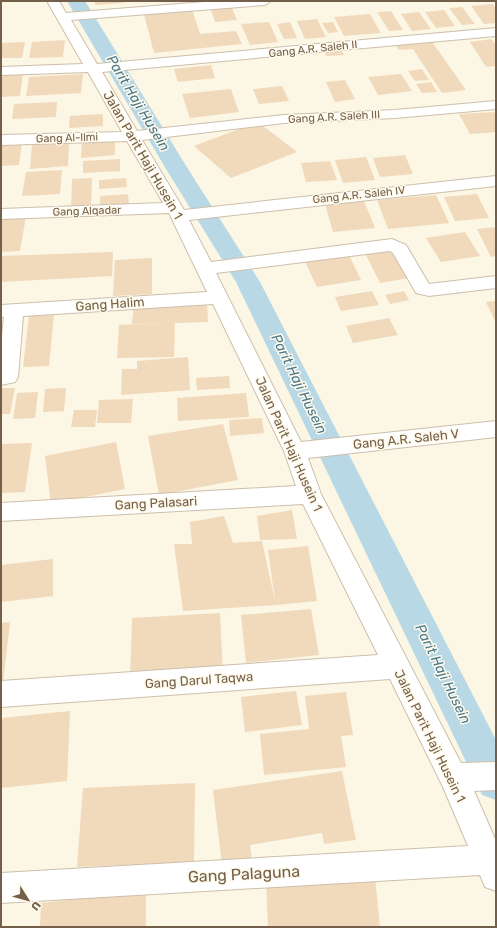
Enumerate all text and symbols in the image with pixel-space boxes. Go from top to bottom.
street label: Gang A.R. Saleh II [268,38,358,60]
water label: Parit Haji Husein [103,52,173,154]
street label: Jalan Parit Haji Husein 1 [100,88,186,222]
street label: Gang A.R. Saleh III [288,108,380,126]
street label: Gang Al-llmi [36,130,98,146]
street label: Gang A.R. Saleh IV [312,184,406,206]
street label: Gang Alqadar [52,203,122,219]
street label: Gang Halim [75,294,145,315]
water label: Parit Haji Husein [268,331,330,437]
street label: Jalan Parit Haji Husein 1 [253,374,325,514]
street label: Gang A.R. Saleh V [352,426,460,453]
street label: Gang Palasari [114,493,198,514]
water label: Parit Haji Husein [412,621,474,727]
street label: Jalan Parit Haji Husein 1 [391,667,469,805]
street label: Gang Darul Taqwa [144,669,254,692]
street label: Gang Palaguna [187,862,301,886]
north arrow [8,880,48,920]
text: U [28,899,43,913]

